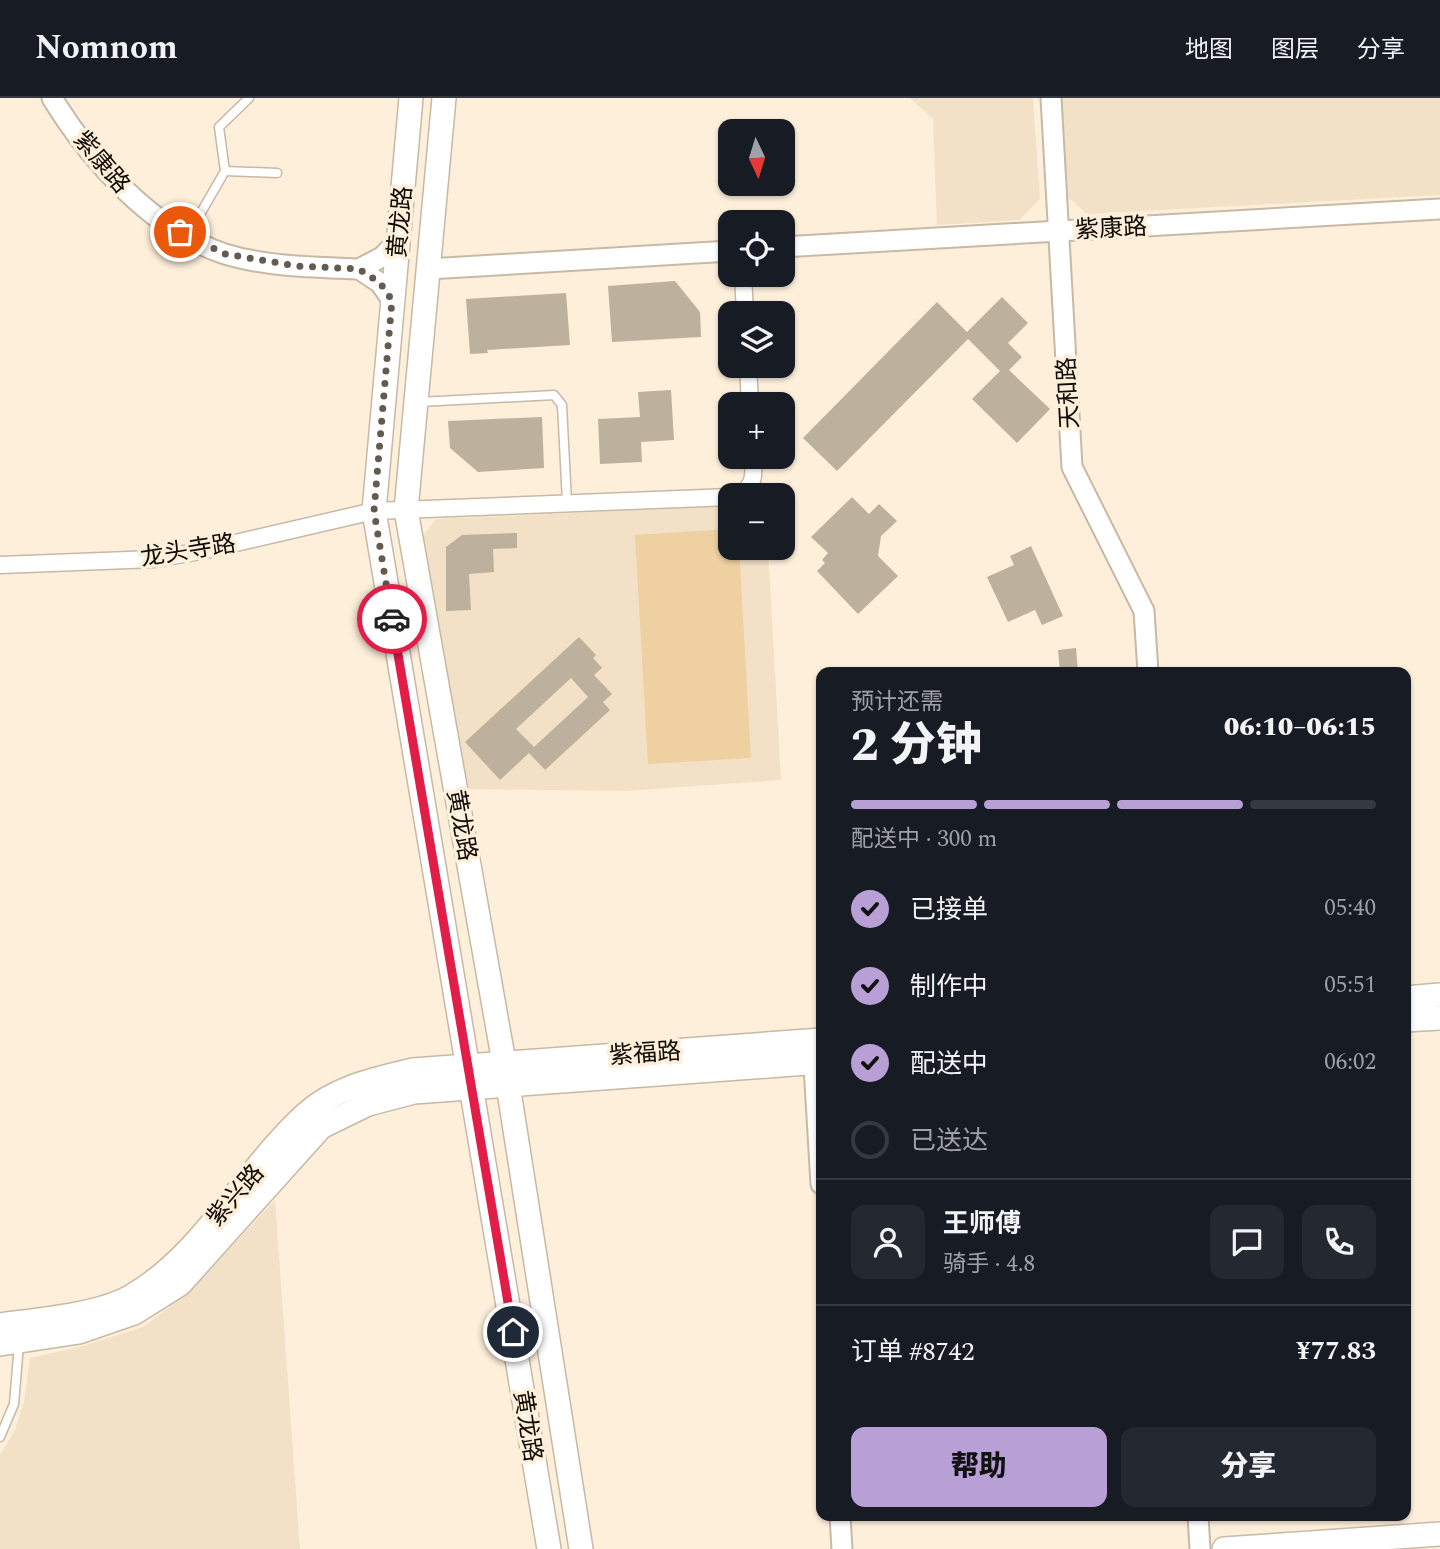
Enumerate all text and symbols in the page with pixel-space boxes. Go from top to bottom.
text: Nomnom [35,23,178,73]
text: 地图 [1185,32,1233,68]
text: 图层 [1271,32,1319,68]
text: 分享 [1357,32,1405,68]
north arrow [718,119,794,196]
map controls [718,119,795,560]
street label: 紫康路 [64,123,138,202]
street label: 黄龙路 [380,185,422,260]
pin [150,202,210,262]
street label: 紫康路 [1074,209,1148,249]
button: locate [718,210,795,287]
icon: bag [161,213,199,251]
button: layers [718,301,795,378]
street label: 天和路 [1049,356,1089,430]
button: + [718,392,795,469]
button: − [718,483,795,560]
street label: 龙头寺路 [138,526,238,576]
courier [357,584,427,654]
icon: car [373,600,411,638]
text: 预计还需 [851,685,943,720]
text: 06:10–06:15 [1224,707,1376,747]
text: 2 分钟 [851,711,982,781]
street label: 黄龙路 [437,787,485,864]
text: 配送中 · 300 m [851,822,997,857]
icon: check [851,890,889,928]
text: 已接单 [910,890,988,930]
text: 05:40 [1324,891,1376,926]
icon: check [851,967,889,1005]
text: 制作中 [910,967,988,1007]
text: 05:51 [1324,968,1376,1003]
street label: 紫福路 [608,1034,682,1074]
icon: check [851,1044,889,1082]
text: 配送中 [910,1044,988,1084]
text: 06:02 [1324,1045,1376,1080]
text: 已送达 [910,1121,988,1161]
street label: 紫兴路 [199,1157,273,1235]
text: 王师傅 [943,1204,1021,1244]
button: person [851,1205,925,1279]
button: chat [1210,1205,1284,1279]
button: phone [1302,1205,1376,1279]
text: 骑手 · 4.8 [943,1247,1035,1282]
pin [483,1302,543,1362]
icon: home [494,1313,532,1351]
text: ¥77.83 [1296,1331,1376,1371]
text: 订单 #8742 [851,1332,975,1372]
street label: 黄龙路 [504,1388,550,1465]
button: 帮助 [851,1427,1107,1507]
button: 分享 [1121,1427,1376,1507]

